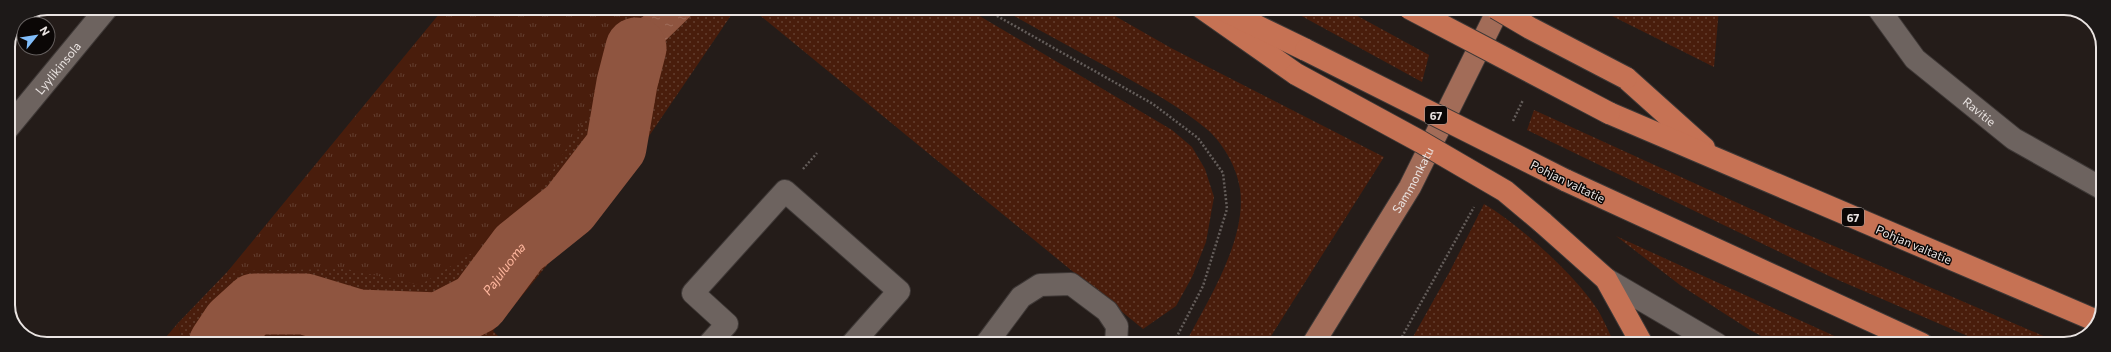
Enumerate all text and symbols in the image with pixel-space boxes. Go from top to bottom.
north arrow [16,16,56,56]
text: N [37,24,53,38]
street label: Lyylikinsola [32,39,83,97]
street label: Ravitie [1960,94,1999,128]
road number: 67 [1425,106,1447,124]
street label: Sammonkatu [1389,145,1436,215]
street label: Pohjan valtatie [1529,157,1607,205]
road number: 67 [1842,208,1864,226]
street label: Pohjan valtatie [1874,222,1954,266]
water label: Pajuluoma [479,238,529,298]

